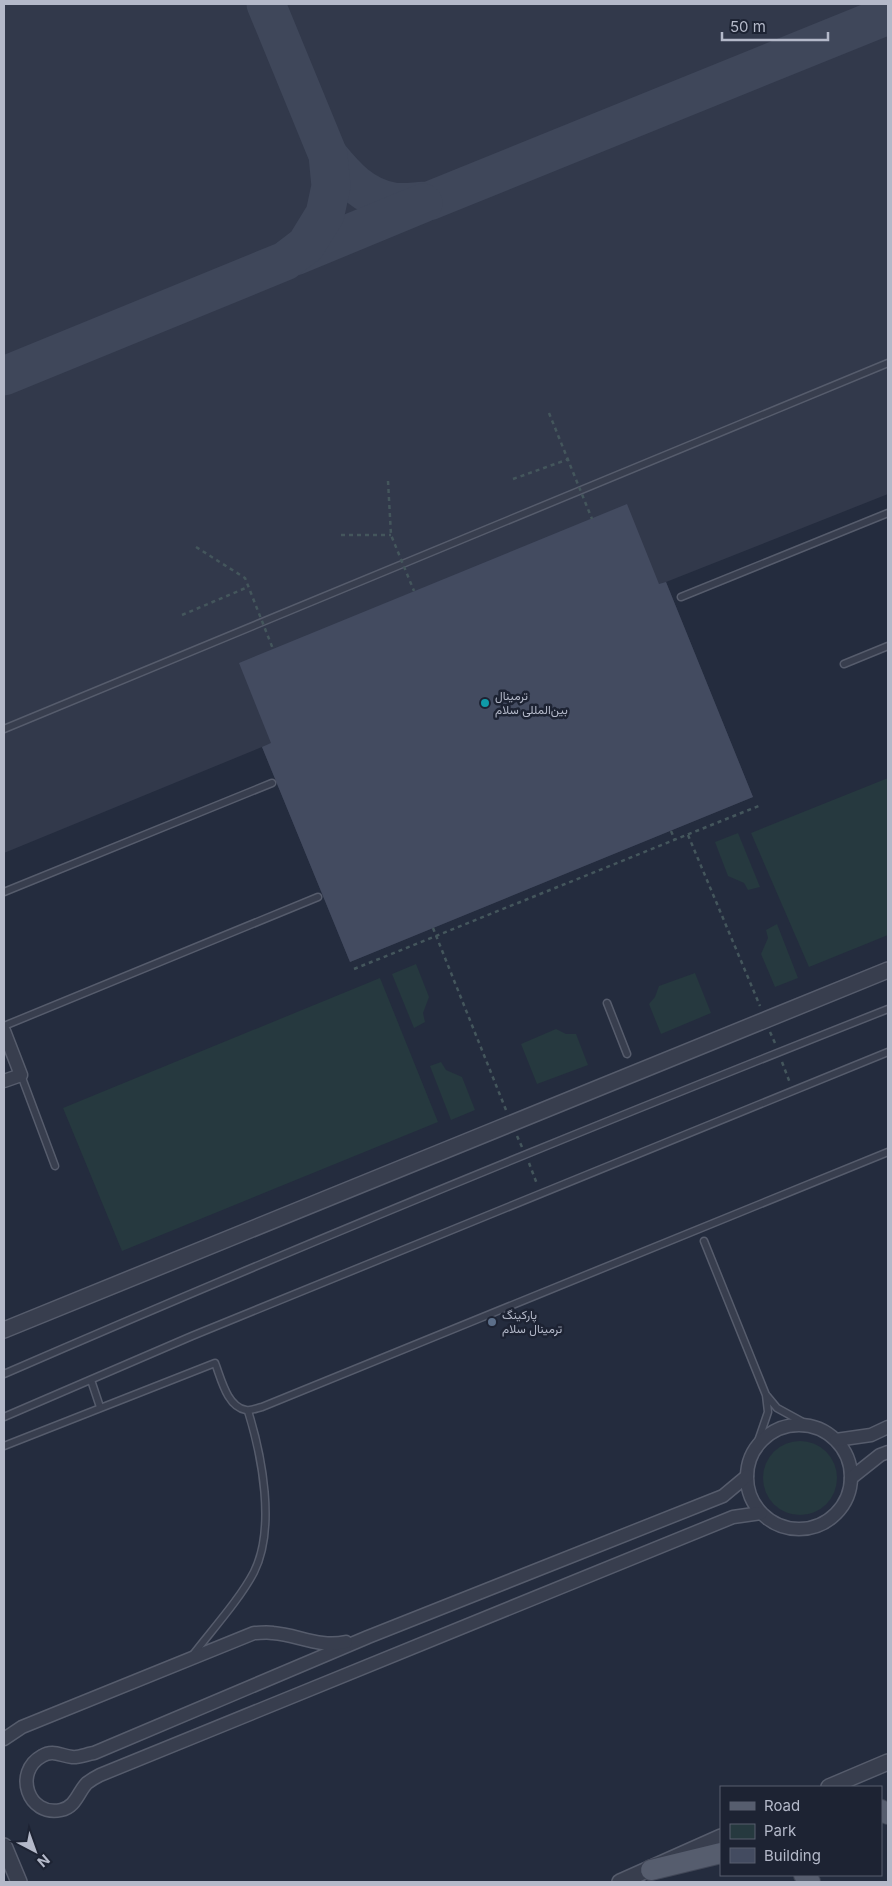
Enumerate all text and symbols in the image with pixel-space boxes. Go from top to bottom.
scale bar [722,10,828,42]
text: 50 m [730,17,766,36]
place label: ترمینال بین‌المللی سلام [495,688,568,718]
marker: ترمینال بین‌المللی سلام [479,697,491,709]
place label: پارکینگ ترمینال سلام [502,1307,563,1337]
marker: پارکینگ ترمینال سلام [486,1316,498,1328]
legend [720,1786,882,1876]
text: Road [764,1796,800,1815]
text: Park [764,1821,797,1840]
north arrow [10,1826,60,1876]
text: Building [764,1846,821,1865]
text: N [34,1851,53,1871]

